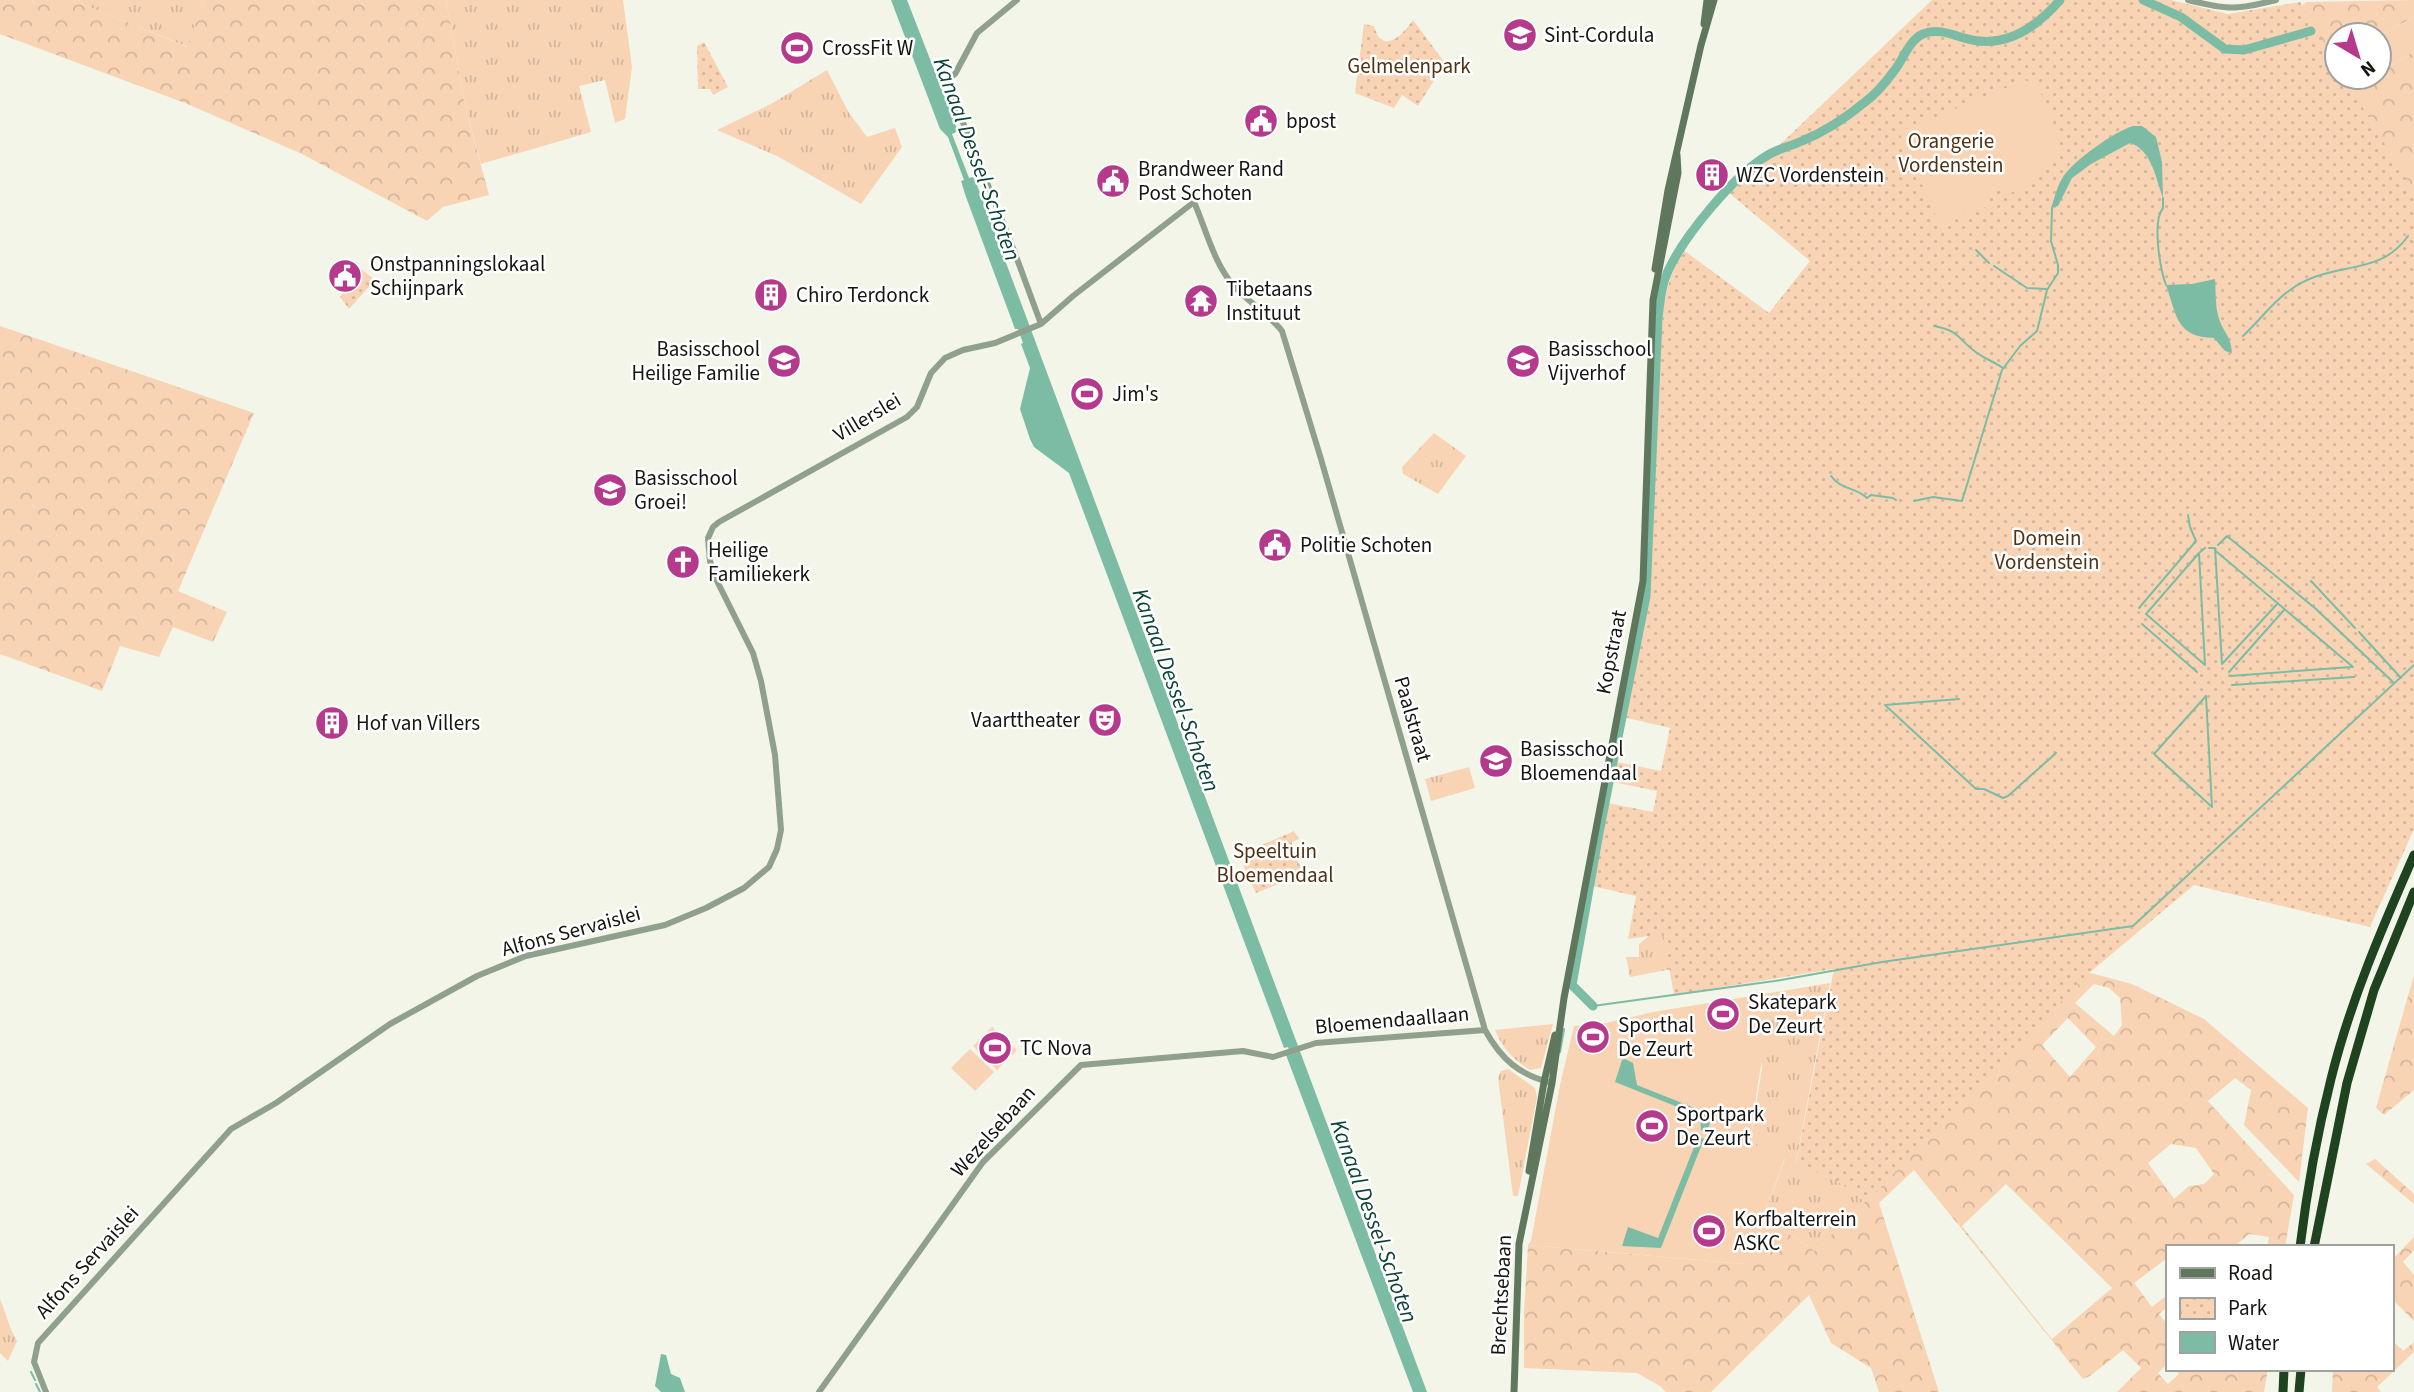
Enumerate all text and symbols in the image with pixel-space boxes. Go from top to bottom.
school or university icon: Sint-Cordula [1501,16,1539,54]
place label: Sint-Cordula [1544,20,1654,50]
north arrow [2323,21,2393,91]
sports icon: CrossFit W [778,29,816,67]
place label: CrossFit W [822,33,914,63]
park label: Gelmelenpark [1347,51,1471,81]
water label: Kanaal Dessel-Schoten [925,53,1029,265]
text: N [2354,54,2381,83]
public building icon: bpost [1242,102,1280,140]
place label: bpost [1286,106,1336,136]
park label: Orangerie Vordenstein [1899,126,2003,180]
place label: Brandweer Rand Post Schoten [1138,154,1284,208]
building icon: WZC Vordenstein [1693,156,1731,194]
place label: WZC Vordenstein [1736,160,1884,190]
public building icon: Brandweer Rand Post Schoten [1094,162,1132,200]
place label: Onstpanningslokaal Schijnpark [370,249,545,303]
public building icon: Onstpanningslokaal Schijnpark [326,257,364,295]
place label: Tibetaans Instituut [1226,274,1313,328]
building icon: Chiro Terdonck [752,276,790,314]
place label: Chiro Terdonck [796,280,930,310]
temple icon: Tibetaans Instituut [1182,282,1220,320]
place label: Basisschool Heilige Familie [632,334,760,388]
place label: Basisschool Vijverhof [1548,334,1652,388]
school or university icon: Basisschool Heilige Familie [765,342,803,380]
school or university icon: Basisschool Vijverhof [1504,342,1542,380]
sports icon: Jim's [1068,375,1106,413]
place label: Jim's [1112,379,1158,409]
street label: Villerslei [828,385,906,449]
place label: Basisschool Groei! [634,463,738,517]
school or university icon: Basisschool Groei! [591,471,629,509]
park label: Domein Vordenstein [1995,523,2099,577]
public building icon: Politie Schoten [1256,526,1294,564]
place label: Politie Schoten [1300,530,1432,560]
place label: Heilige Familiekerk [708,535,810,589]
church icon: Heilige Familiekerk [664,543,702,581]
water label: Kanaal Dessel-Schoten [1124,584,1228,796]
street label: Kopstraat [1588,607,1634,697]
street label: Paalstraat [1386,673,1440,765]
theatre icon: Vaarttheater [1086,701,1124,739]
building icon: Hof van Villers [313,704,351,742]
place label: Vaarttheater [971,705,1081,735]
place label: Hof van Villers [356,708,480,738]
place label: Basisschool Bloemendaal [1520,734,1637,788]
school or university icon: Basisschool Bloemendaal [1477,742,1515,780]
park label: Speeltuin Bloemendaal [1217,836,1334,890]
street label: Alfons Servaislei [498,898,644,964]
place label: Skatepark De Zeurt [1748,987,1837,1041]
sports icon: Skatepark De Zeurt [1704,995,1742,1033]
street label: Bloemendaallaan [1313,998,1471,1042]
place label: Sporthal De Zeurt [1618,1010,1694,1064]
sports icon: Sporthal De Zeurt [1574,1018,1612,1056]
sports icon: TC Nova [976,1029,1014,1067]
place label: TC Nova [1020,1033,1092,1063]
street label: Wezelsebaan [944,1078,1042,1184]
place label: Sportpark De Zeurt [1676,1099,1765,1153]
sports icon: Sportpark De Zeurt [1633,1107,1671,1145]
water label: Kanaal Dessel-Schoten [1322,1115,1426,1327]
street label: Alfons Servaislei [28,1199,146,1325]
place label: Korfbalterrein ASKC [1734,1204,1857,1258]
sports icon: Korfbalterrein ASKC [1690,1212,1728,1250]
street label: Brechtsebaan [1483,1234,1519,1356]
legend [2166,1245,2393,1371]
text: Road [2228,1258,2273,1288]
text: Park [2228,1293,2268,1323]
text: Water [2228,1328,2280,1358]

